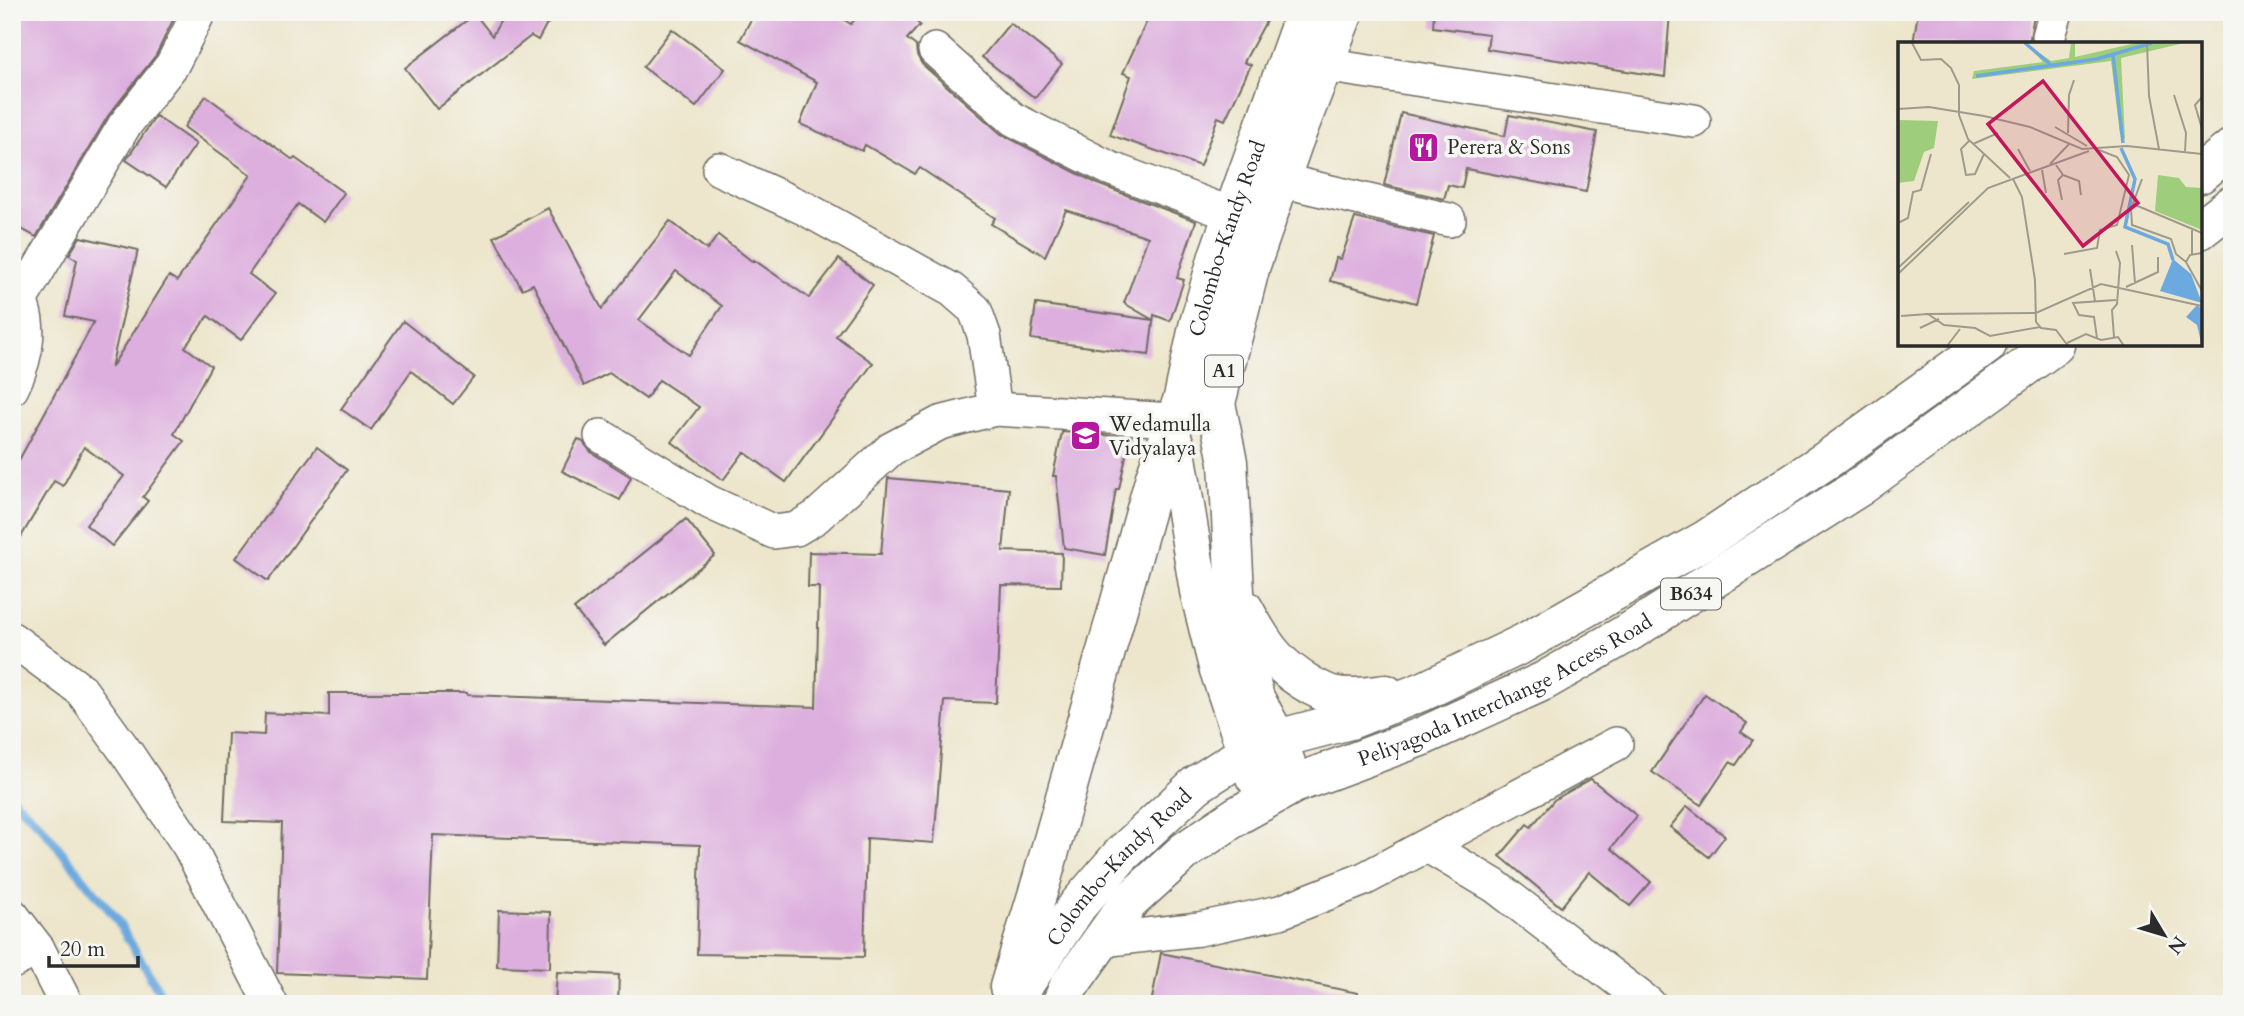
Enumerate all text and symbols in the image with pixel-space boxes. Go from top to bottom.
inset map [1898,42,2202,346]
restaurant icon: Perera & Sons [1407,130,1441,164]
place label: Perera & Sons [1447,133,1571,162]
street label: Colombo-Kandy Road [1182,137,1273,339]
road number: A1 [1205,356,1243,386]
place label: Wedamulla Vidyalaya [1108,410,1211,463]
school or university icon: Wedamulla Vidyalaya [1069,419,1103,453]
road number: B634 [1661,579,1721,610]
street label: Peliyagoda Interchange Access Road [1354,607,1658,773]
street label: Colombo-Kandy Road [1040,782,1198,952]
north arrow [2128,900,2198,970]
scale bar [49,925,138,969]
text: N [2161,930,2192,960]
text: 20 m [60,935,105,964]

